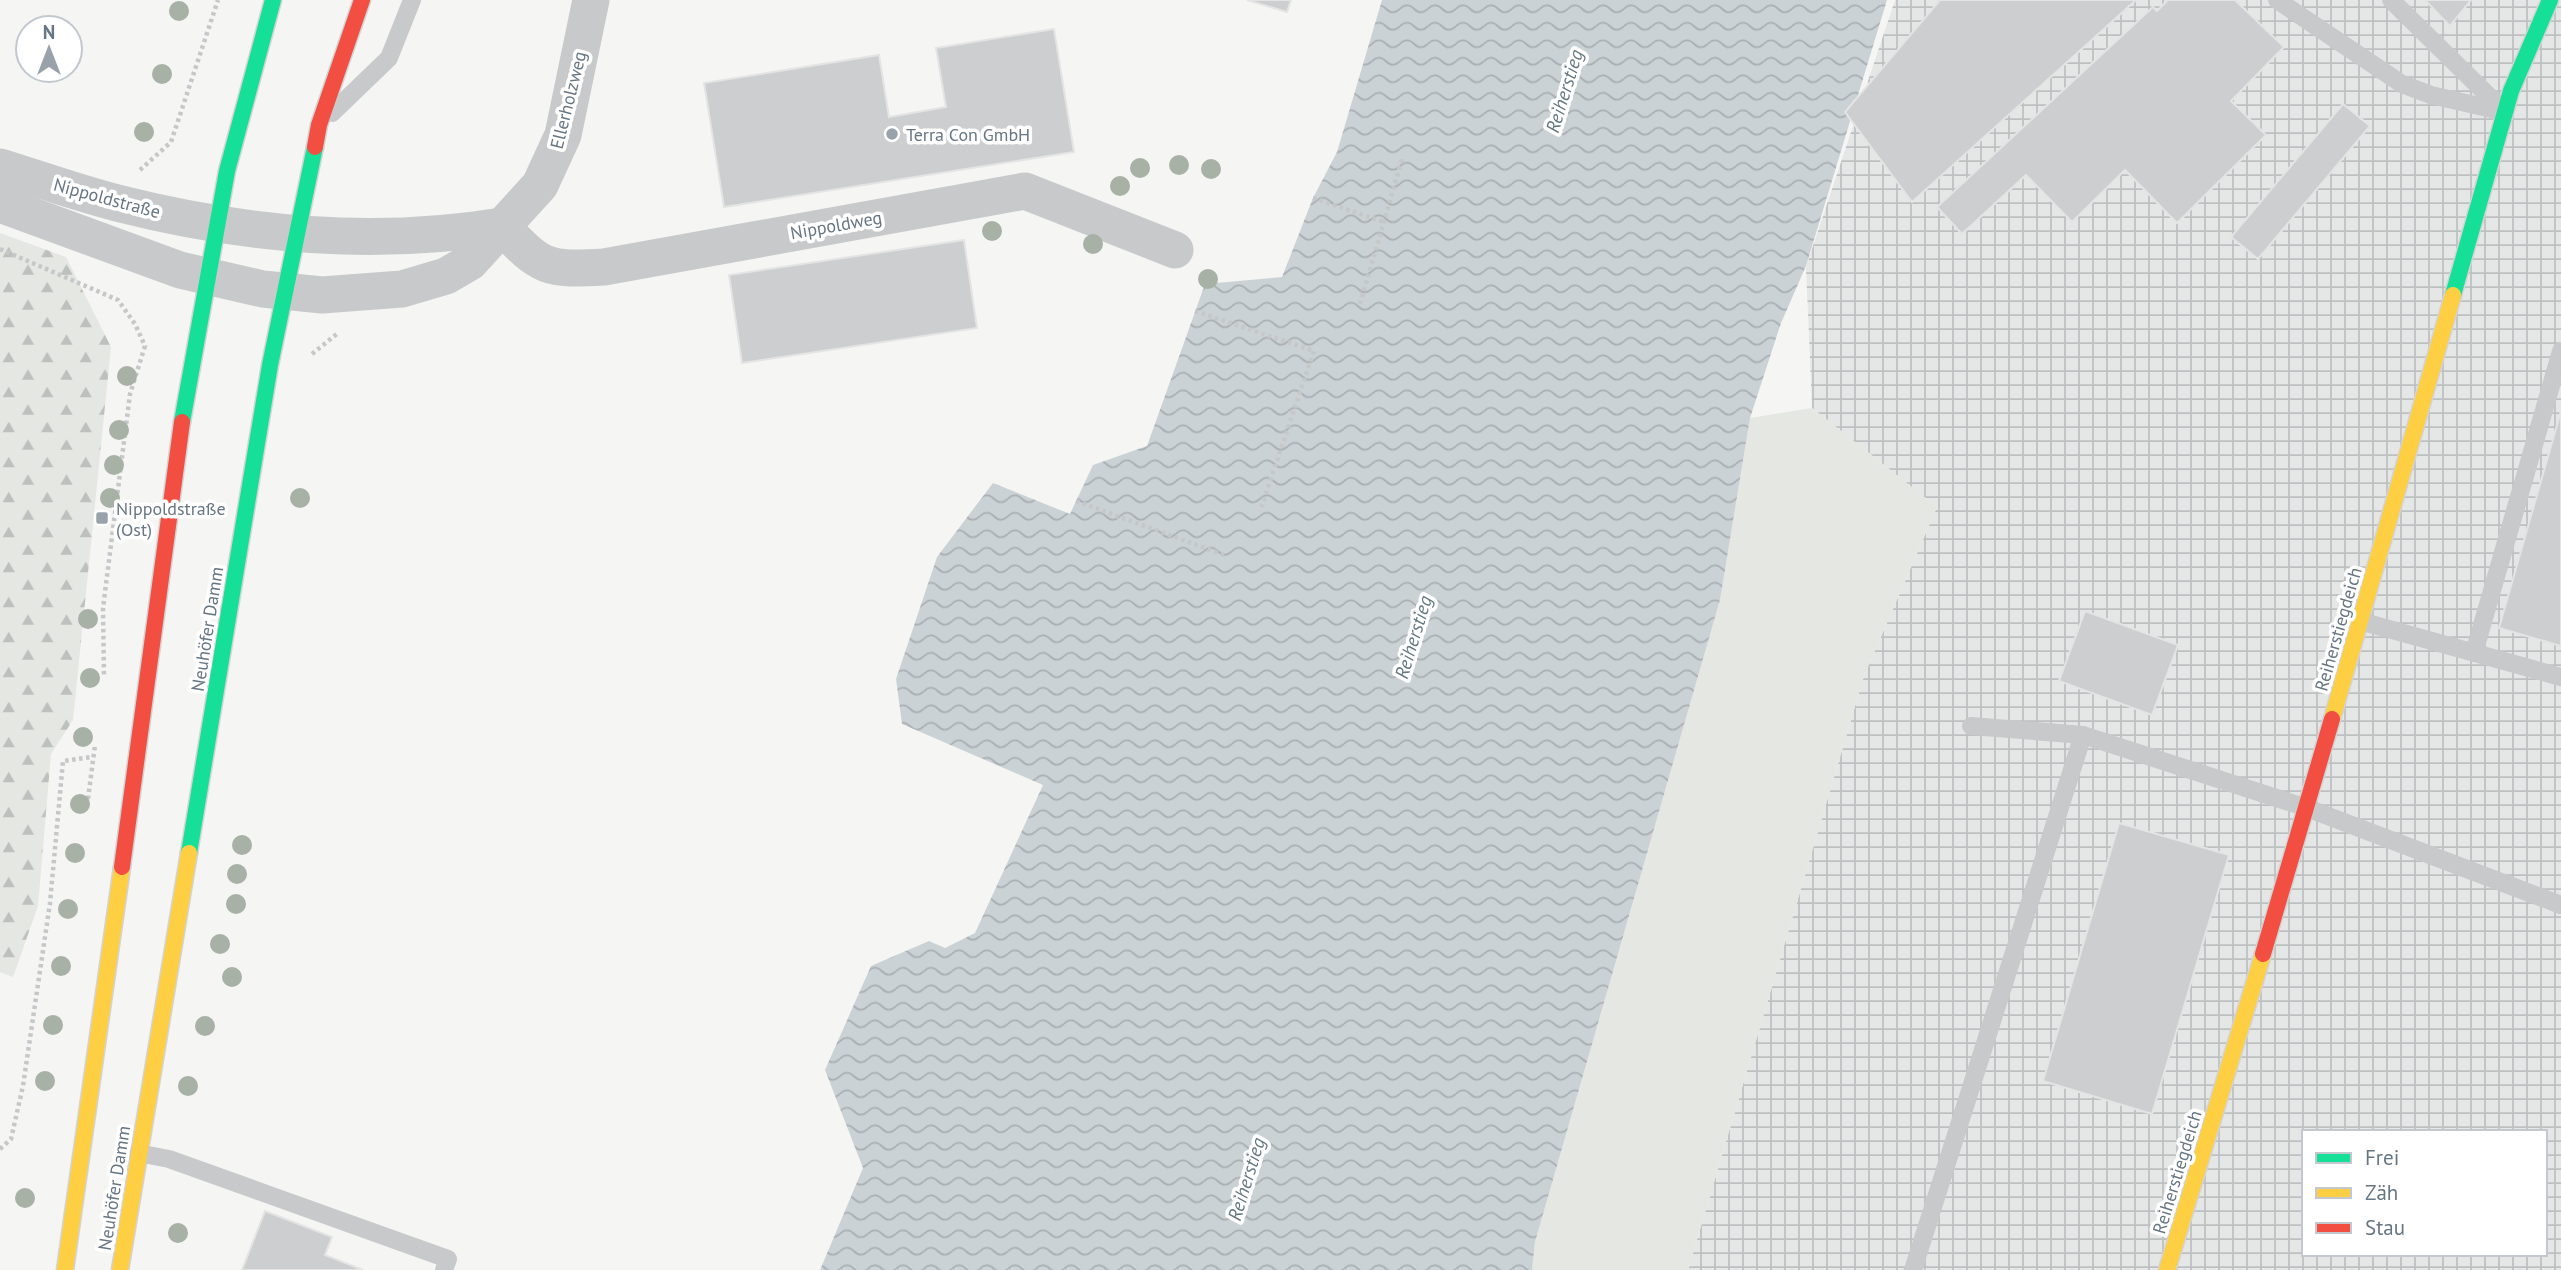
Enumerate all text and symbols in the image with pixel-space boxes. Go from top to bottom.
north arrow [14,14,84,84]
text: N [43,20,55,44]
water label: Reiherstieg [1540,46,1588,135]
street label: Ellerholzweg [545,49,591,151]
place label: Terra Con GmbH [906,123,1030,146]
marker: Terra Con GmbH [884,126,900,142]
street label: Nippoldstraße [51,173,163,223]
street label: Nippoldweg [788,206,884,244]
place label: Nippoldstraße (Ost) [116,497,226,541]
marker: Nippoldstraße (Ost) [94,510,110,526]
street label: Reiherstiegdeich [2309,564,2367,694]
street label: Neuhöfer Damm [186,565,228,693]
water label: Reiherstieg [1389,592,1437,681]
street label: Reiherstiegdeich [2147,1108,2207,1236]
street label: Neuhöfer Damm [93,1124,135,1252]
legend [2302,1130,2547,1256]
water label: Reiherstieg [1222,1134,1270,1223]
text: Frei [2365,1144,2399,1171]
text: Zäh [2365,1179,2398,1206]
text: Stau [2365,1214,2405,1241]

